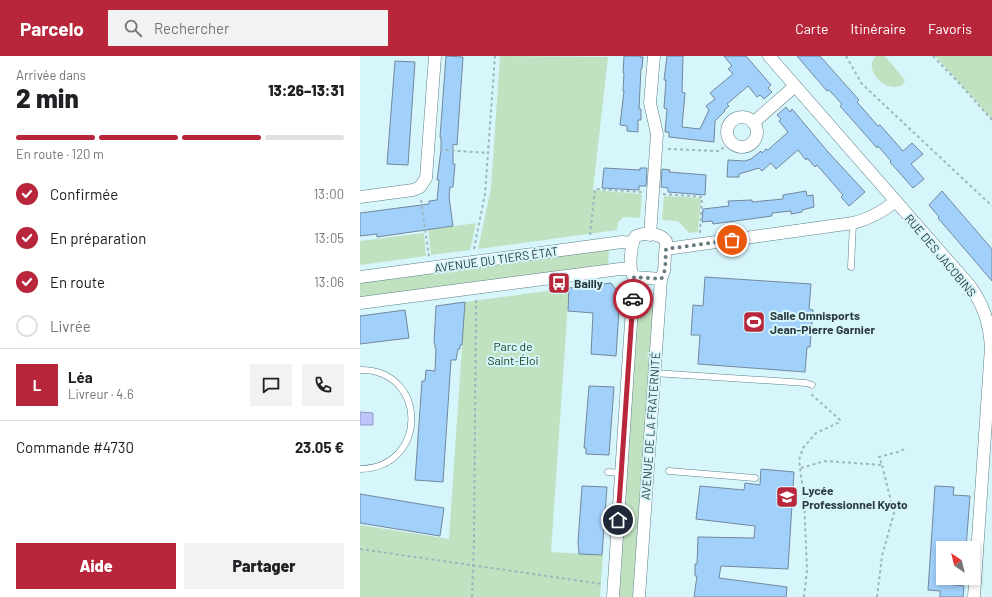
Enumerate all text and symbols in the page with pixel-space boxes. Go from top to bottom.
search box [108,10,388,46]
text: Parcelo [20,17,84,40]
icon: search [122,17,144,39]
text: Rechercher [154,19,230,37]
text: Carte [795,20,828,37]
text: Itinéraire [850,20,906,37]
text: Favoris [928,20,972,37]
text: Arrivée dans [16,67,86,83]
text: 13:26–13:31 [268,81,344,99]
text: 2 min [16,82,79,113]
text: En route · 120 m [16,146,104,162]
icon: check [16,183,38,205]
text: Confirmée [50,185,118,203]
text: 13:00 [314,186,344,202]
street label: RUE DES JACOBINS [902,211,980,299]
pin [715,223,749,257]
icon: check [16,227,38,249]
text: En préparation [50,229,146,247]
icon: bag [721,229,743,251]
text: 13:05 [314,230,344,246]
street label: AVENUE DU TIERS ÉTAT [433,243,559,275]
bus stop icon: Bailly [546,270,572,296]
icon: check [16,271,38,293]
text: En route [50,273,105,291]
text: 13:06 [314,274,344,290]
place label: Bailly [574,276,603,290]
courier [613,279,653,319]
icon: car [622,288,644,310]
place label: Salle Omnisports Jean-Pierre Garnier [770,308,875,336]
sports icon: Salle Omnisports Jean-Pierre Garnier [741,309,767,335]
text: Livrée [50,317,91,335]
park label: Parc de Saint-Éloi [487,339,539,367]
street label: AVENUE DE LA FRATERNITÉ [638,352,662,500]
button: chat [250,364,292,406]
button: phone [302,364,344,406]
text: Léa [68,368,93,386]
text: L [33,376,41,394]
text: Livreur · 4.6 [68,386,134,402]
text: Commande #4730 [16,438,134,456]
text: 23.05 € [295,438,344,456]
place label: Lycée Professionnel Kyoto [802,483,908,511]
school or university icon: Lycée Professionnel Kyoto [774,484,800,510]
pin [601,503,635,537]
icon: home [607,509,629,531]
north arrow [936,541,980,585]
map controls [936,541,980,585]
button: Aide [16,543,176,589]
button: Partager [184,543,344,589]

